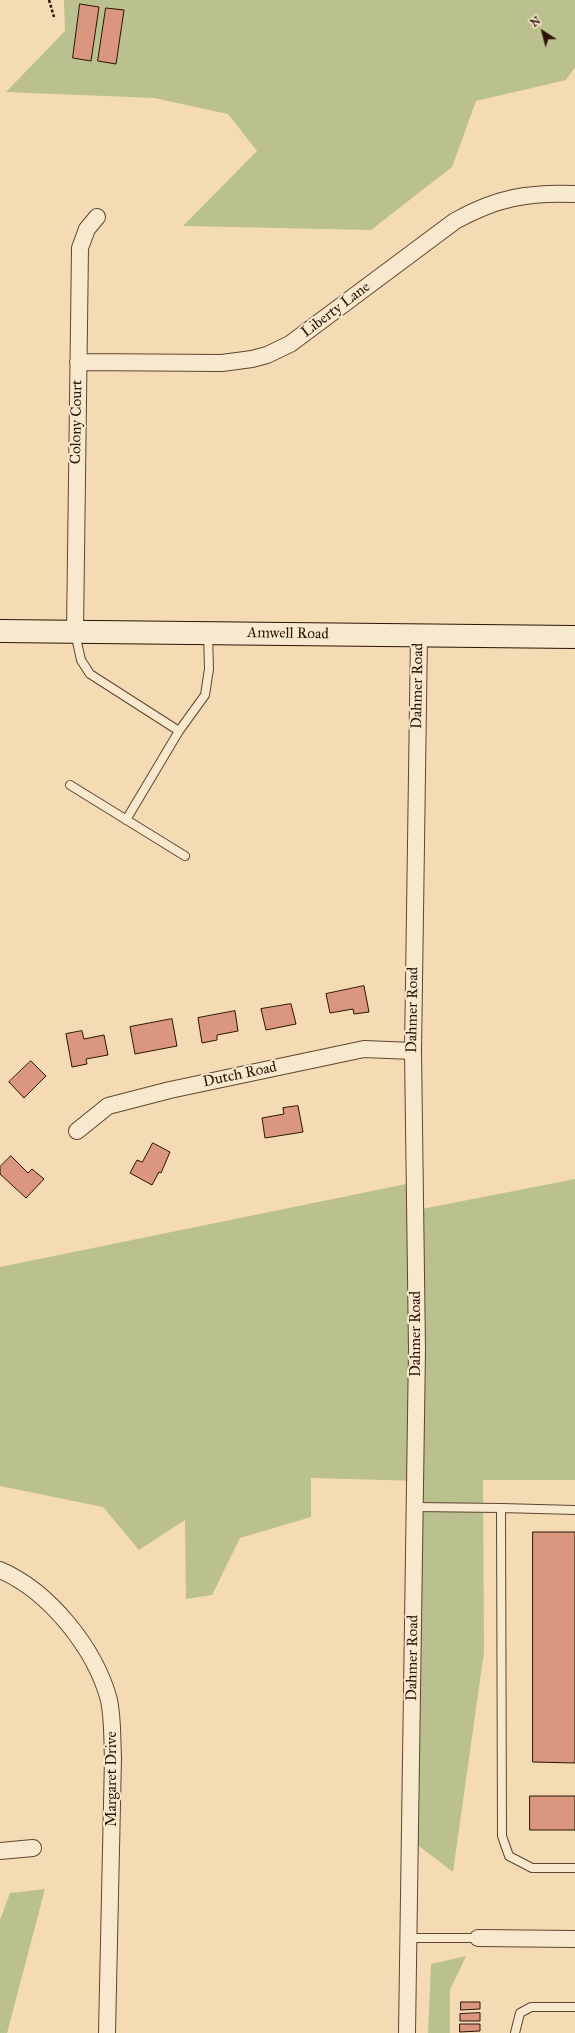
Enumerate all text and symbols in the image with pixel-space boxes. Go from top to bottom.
north arrow [523,12,563,52]
text: N [528,14,543,30]
street label: Liberty Lane [298,278,374,342]
street label: Colony Court [67,380,87,464]
street label: Amwell Road [247,624,329,644]
street label: Dahmer Road [408,643,428,729]
street label: Dahmer Road [403,967,423,1053]
street label: Dutch Road [201,1058,279,1092]
street label: Dahmer Road [407,1291,425,1377]
street label: Dahmer Road [403,1615,423,1701]
street label: Margaret Drive [103,1731,121,1827]

